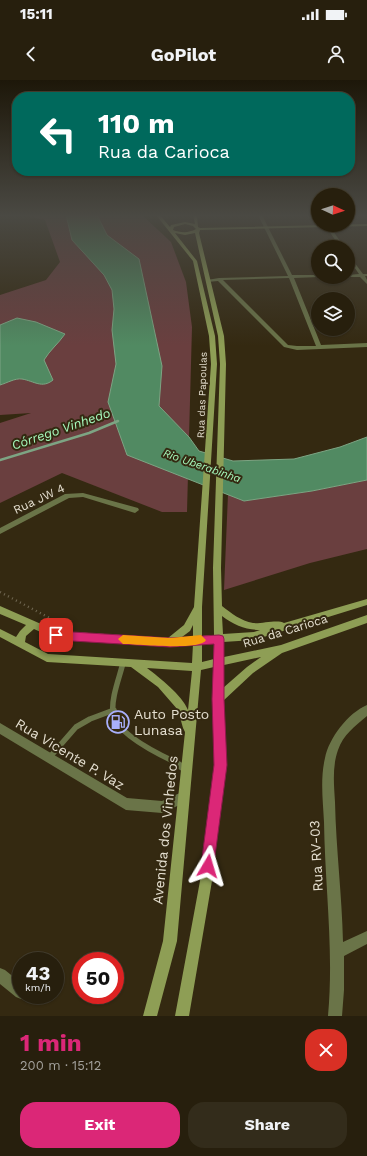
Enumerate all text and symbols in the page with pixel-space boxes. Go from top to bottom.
text: 15:11 [20,5,53,23]
icon: back [20,43,42,65]
icon: person [325,43,347,65]
text: GoPilot [151,44,216,65]
text: 110 m [98,107,175,140]
icon: left [32,108,84,160]
text: Rua da Carioca [98,141,230,162]
north arrow [311,188,355,232]
map controls [311,188,355,336]
button: search [311,240,355,284]
button: layers [311,292,355,336]
street label: Rua das Papoulas [195,352,209,438]
water label: Córrego Vinhedo [10,405,112,453]
water label: Rio Uberabinha [162,447,243,485]
street label: Rua JW 4 [11,481,67,517]
street label: Rua da Carioca [241,611,329,651]
pin [39,618,73,652]
icon: arrive [45,624,67,646]
place label: Auto Posto Lunasa [134,706,209,738]
fuel station icon: Auto Posto Lunasa [105,709,131,735]
street label: Rua Vicente P. Vaz [13,715,127,793]
street label: Avenida dos Vinhedos [149,755,181,905]
street label: Rua RV-03 [306,820,326,892]
position arrow [187,845,229,887]
speed limit sign: 50 [72,952,124,1004]
text: 43 [26,961,50,985]
text: km/h [25,982,51,993]
text: 1 min [20,1029,82,1057]
button: close [305,1029,347,1071]
text: 200 m · 15:12 [20,1058,101,1073]
button: Exit [20,1102,180,1148]
button: Share [188,1102,347,1148]

